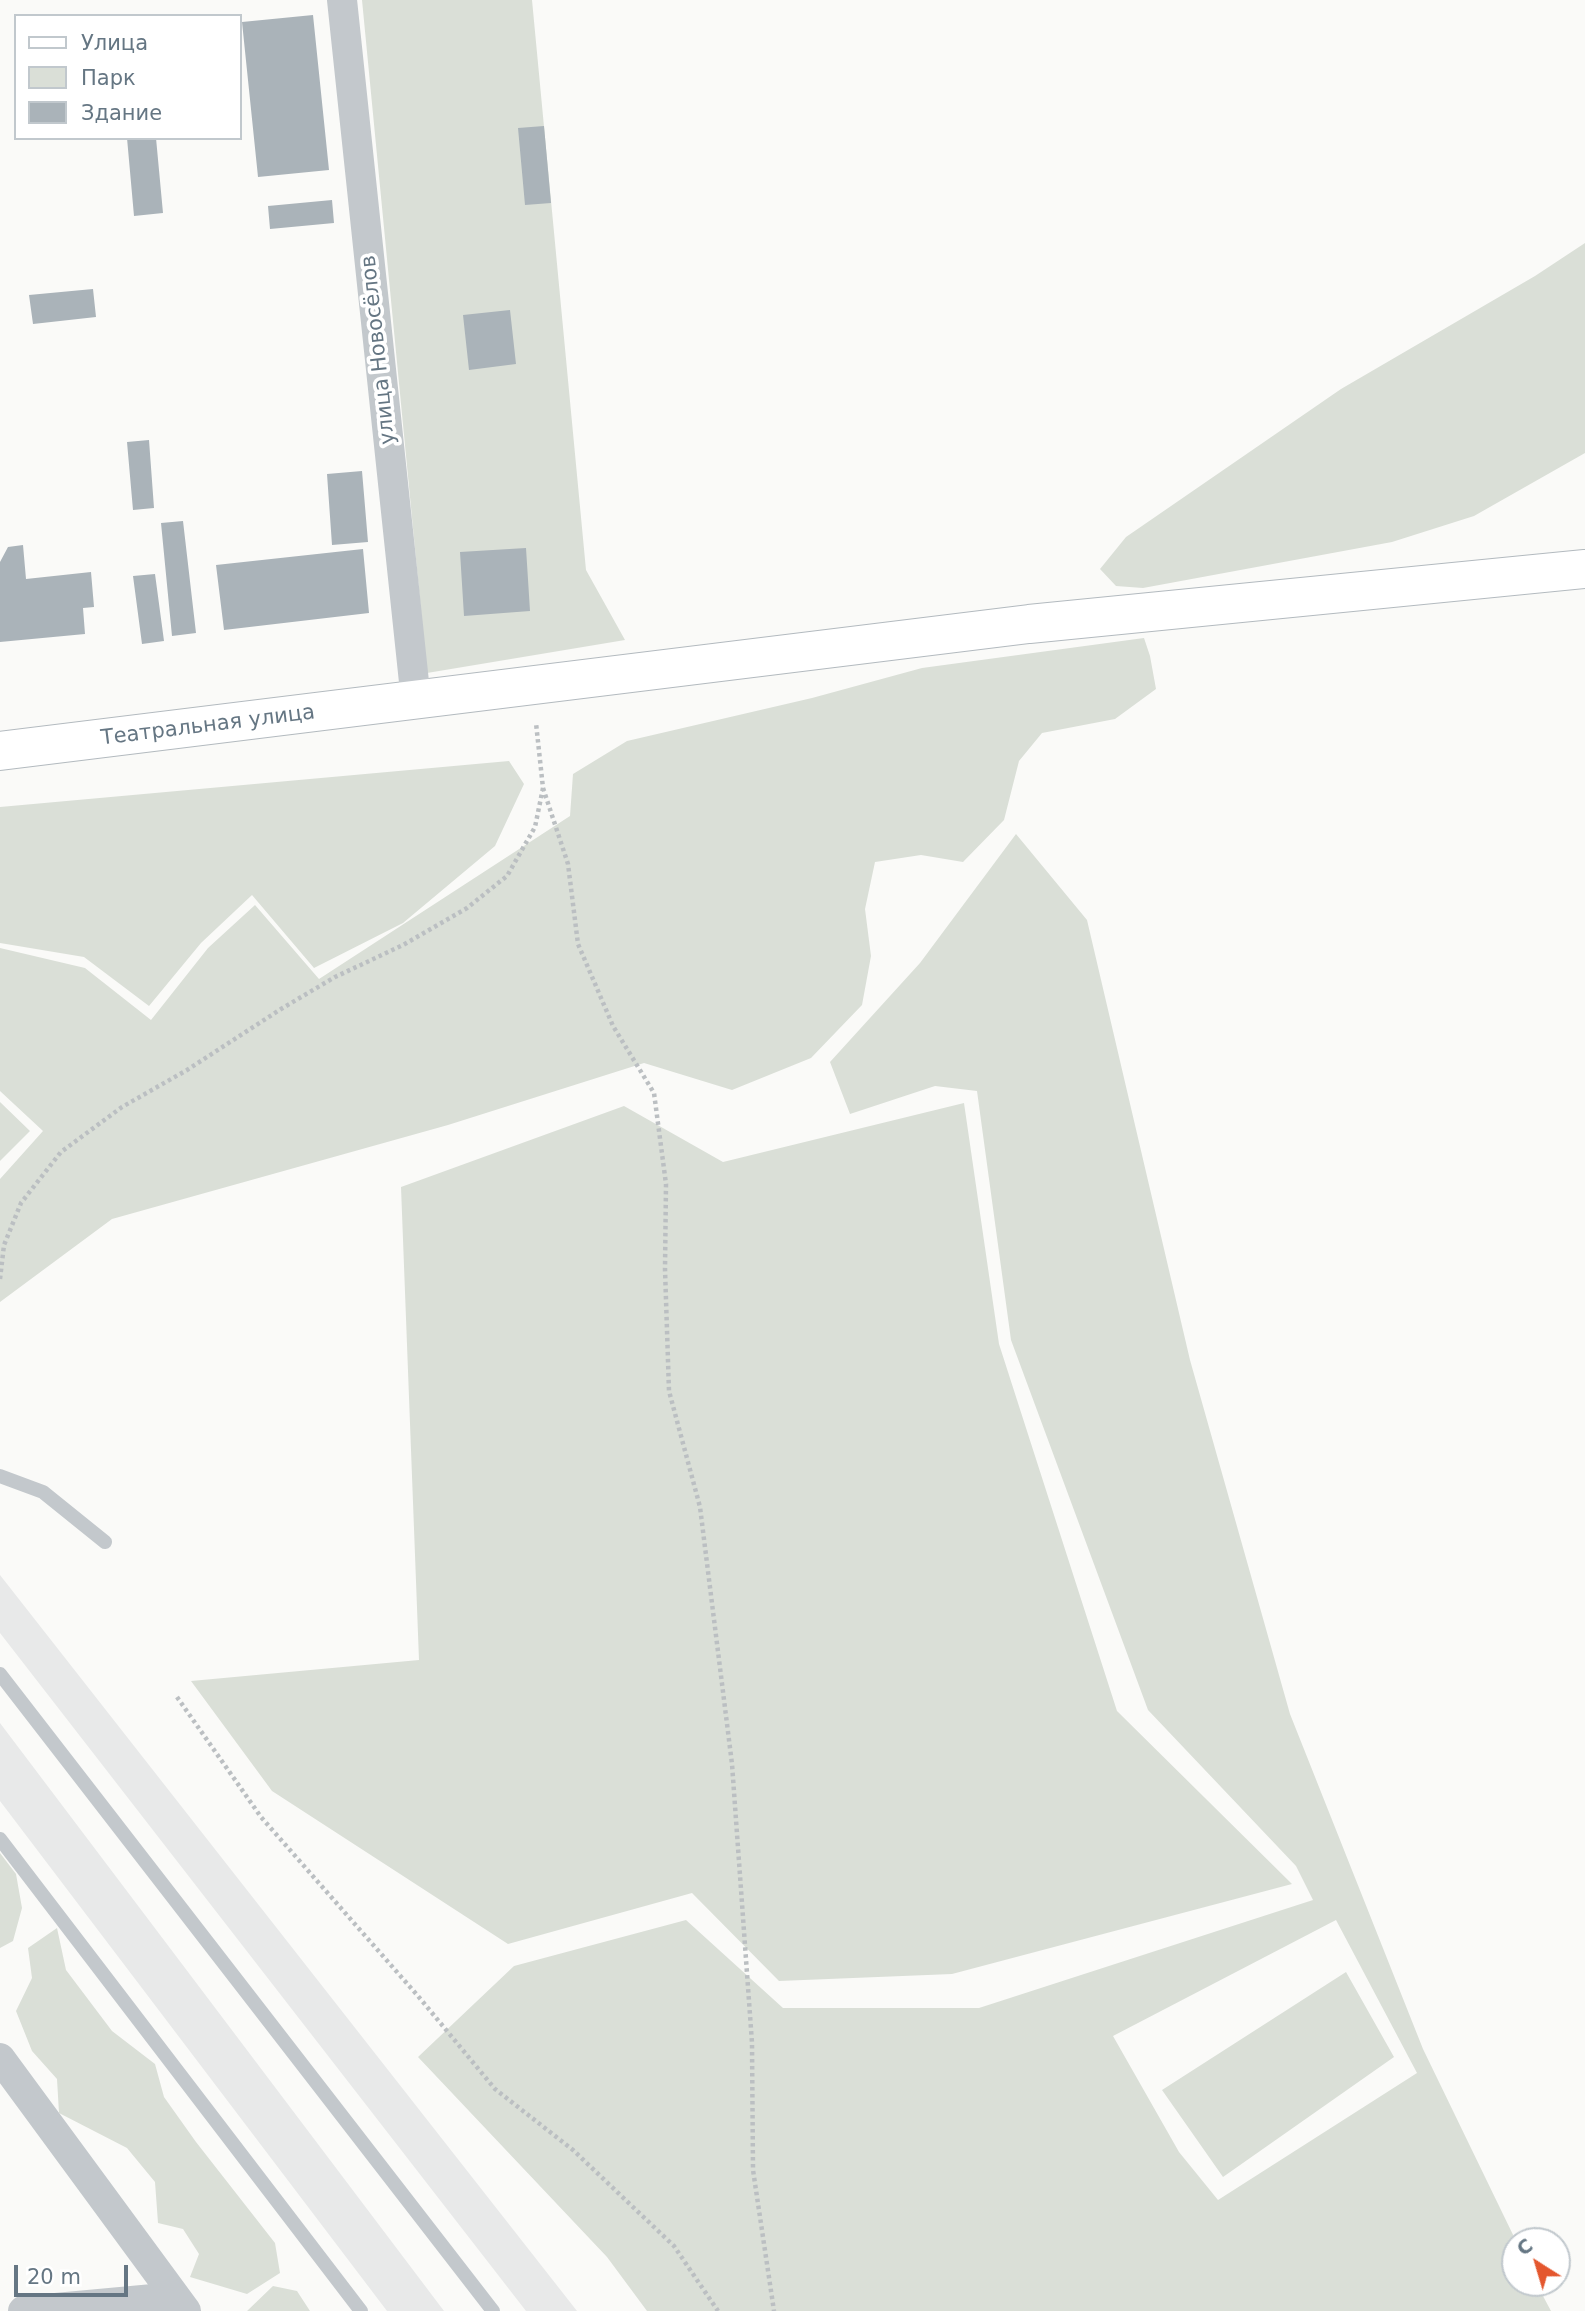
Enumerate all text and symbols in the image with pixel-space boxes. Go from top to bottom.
legend [14,14,242,140]
text: Улица [81,31,148,55]
text: Парк [81,66,136,90]
text: Здание [81,101,162,125]
street label: улица Новосёлов [357,254,401,446]
street label: Театральная улица [100,700,316,752]
north arrow [1501,2227,1571,2297]
text: С [1512,2234,1537,2260]
scale bar [18,2252,131,2296]
text: 20 m [27,2265,81,2289]

